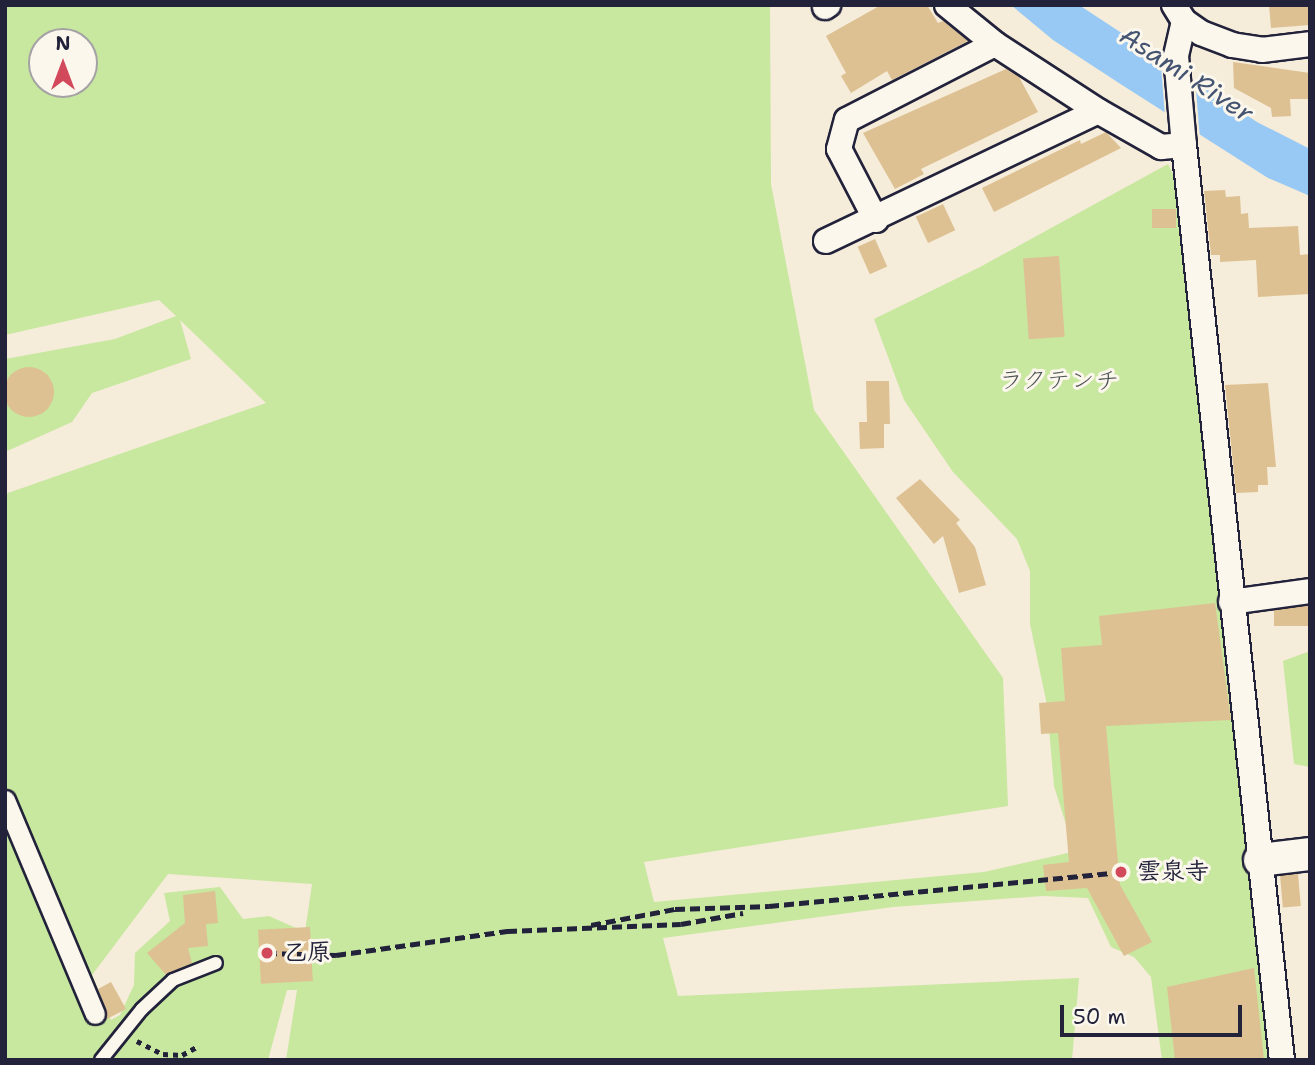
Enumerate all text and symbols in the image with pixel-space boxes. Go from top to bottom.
water label: Asami River [1115,19,1259,129]
north arrow [28,28,98,98]
text: N [55,31,71,56]
park label: ラクテンチ [999,367,1119,395]
place label: 雲泉寺 [1137,858,1209,886]
marker: 雲泉寺 [1111,862,1131,882]
place label: 乙原 [283,939,331,967]
marker: 乙原 [257,943,277,963]
scale bar [1063,992,1245,1036]
text: 50 m [1073,1003,1126,1031]

